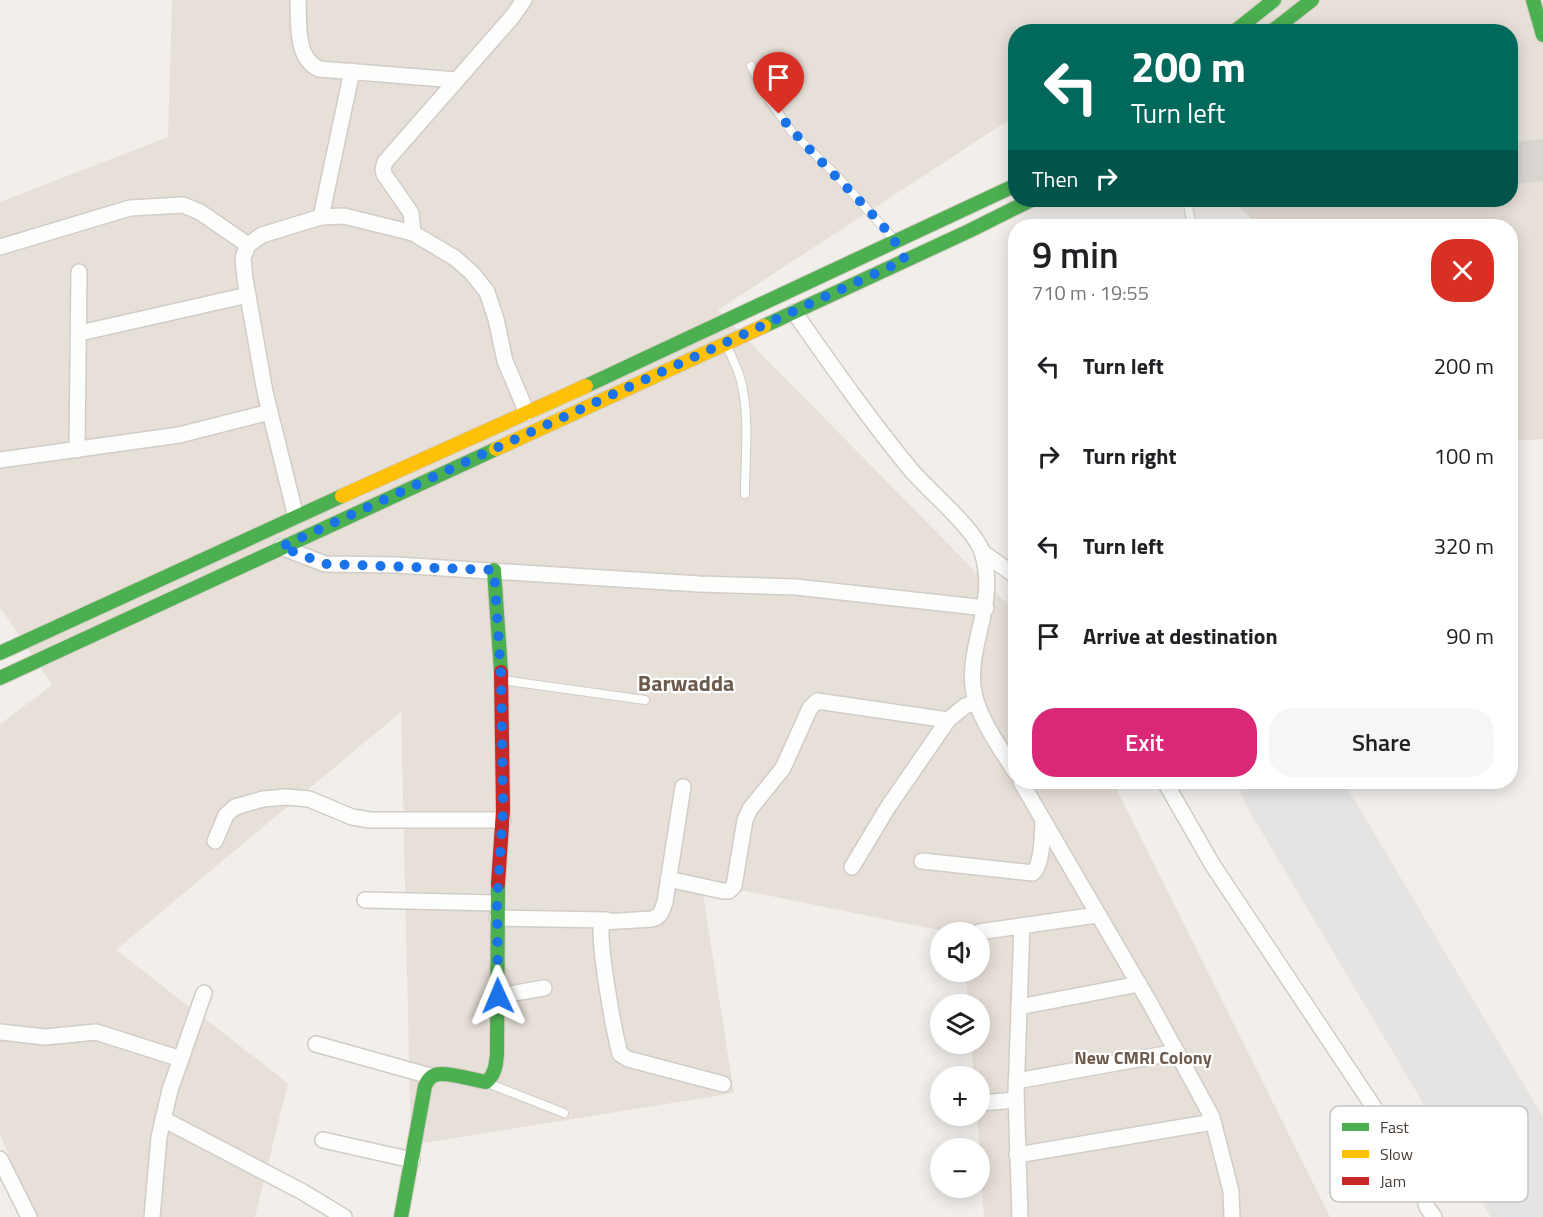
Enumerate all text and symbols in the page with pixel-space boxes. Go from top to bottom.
text: 200 m [1131,34,1246,98]
icon: left [1032,48,1110,126]
pin [753,52,804,114]
icon: arrive [762,61,795,94]
text: Turn left [1131,92,1225,133]
text: Then [1032,162,1078,196]
icon: right [1090,162,1123,195]
text: 9 min [1032,227,1119,282]
button: close [1431,239,1494,302]
text: 710 m · 19:55 [1032,277,1149,308]
text: Turn left [1083,349,1164,383]
text: 200 m [1434,349,1494,383]
icon: left [1032,350,1065,383]
text: Turn right [1083,439,1177,473]
text: 100 m [1434,439,1494,473]
icon: right [1032,440,1065,473]
text: Turn left [1083,529,1164,563]
text: 320 m [1434,529,1494,563]
icon: left [1032,530,1065,563]
text: Arrive at destination [1083,619,1278,653]
text: 90 m [1446,619,1494,653]
icon: arrive [1032,620,1065,653]
district label: Barwadda [638,666,734,700]
button: Exit [1032,708,1257,777]
button: Share [1269,708,1494,777]
map controls [930,922,990,1198]
button: sound [930,922,990,982]
position arrow [466,964,530,1028]
button: layers [930,994,990,1054]
district label: New CMRI Colony [1074,1044,1212,1071]
button: + [930,1066,990,1126]
legend [1330,1106,1528,1202]
text: Fast [1380,1115,1409,1139]
button: − [930,1138,990,1198]
text: Slow [1380,1142,1413,1166]
text: Jam [1380,1169,1406,1193]

